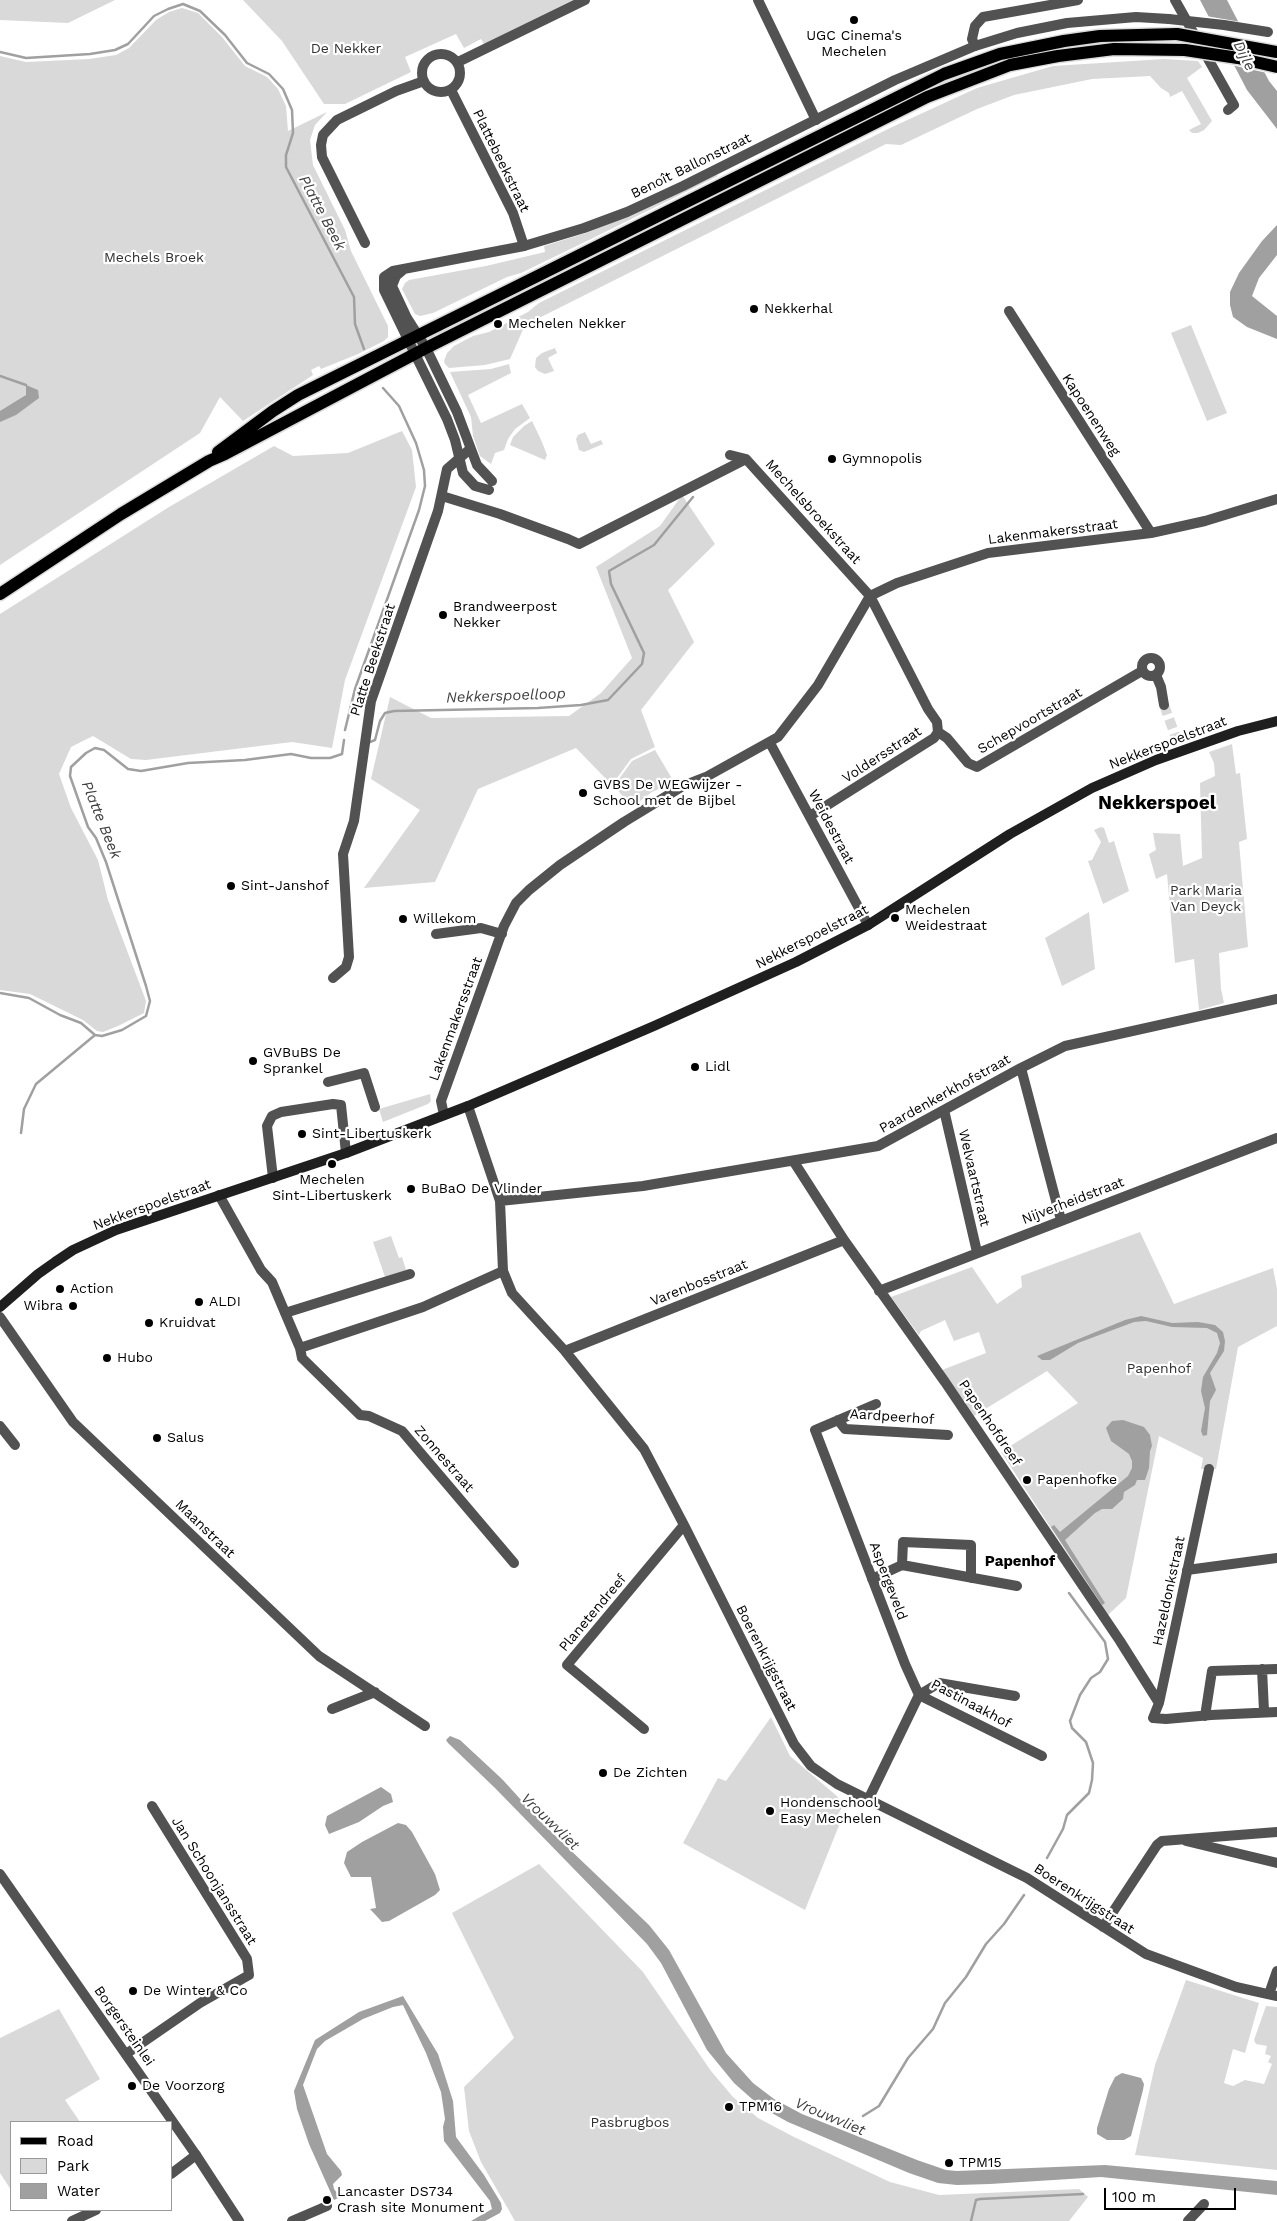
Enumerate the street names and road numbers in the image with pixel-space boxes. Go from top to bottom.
street label: Plattebeekstraat [469,107,533,215]
street label: Benoît Ballonstraat [628,130,754,202]
street label: Kapoenenweg [1058,371,1124,459]
street label: Mechelsbroekstraat [762,456,864,568]
street label: Lakenmakersstraat [987,516,1119,548]
street label: Platte Beekstraat [347,602,399,718]
street label: Schepvoortstraat [975,684,1085,758]
street label: Nekkerspoelstraat [1107,713,1229,773]
street label: Voldersstraat [839,723,925,787]
street label: Weidestraat [804,787,858,867]
street label: Nekkerspoelstraat [753,901,871,973]
street label: Lakenmakersstraat [426,955,486,1083]
street label: Paardenkerkhofstraat [876,1051,1014,1137]
street label: Welvaartstraat [955,1128,993,1228]
street label: Nijverheidstraat [1019,1174,1127,1228]
street label: Nekkerspoelstraat [91,1176,213,1234]
street label: Varenbosstraat [648,1256,750,1310]
street label: Papenhofdreef [955,1377,1025,1469]
street label: Aardpeerhof [849,1406,935,1428]
street label: Zonnestraat [411,1422,477,1496]
street label: Maanstraat [172,1496,238,1562]
street label: Hazeldonkstraat [1149,1535,1189,1647]
street label: Aspergeveld [865,1539,911,1623]
street label: Planetendreef [556,1571,630,1655]
street label: Boerenkrijgstraat [732,1602,800,1714]
street label: Pastinaakhof [928,1676,1014,1732]
street label: Jan Schoonjansstraat [168,1814,260,1948]
street label: Boerenkrijgstraat [1031,1860,1137,1938]
street label: Borgersteinlei [90,1983,158,2069]

